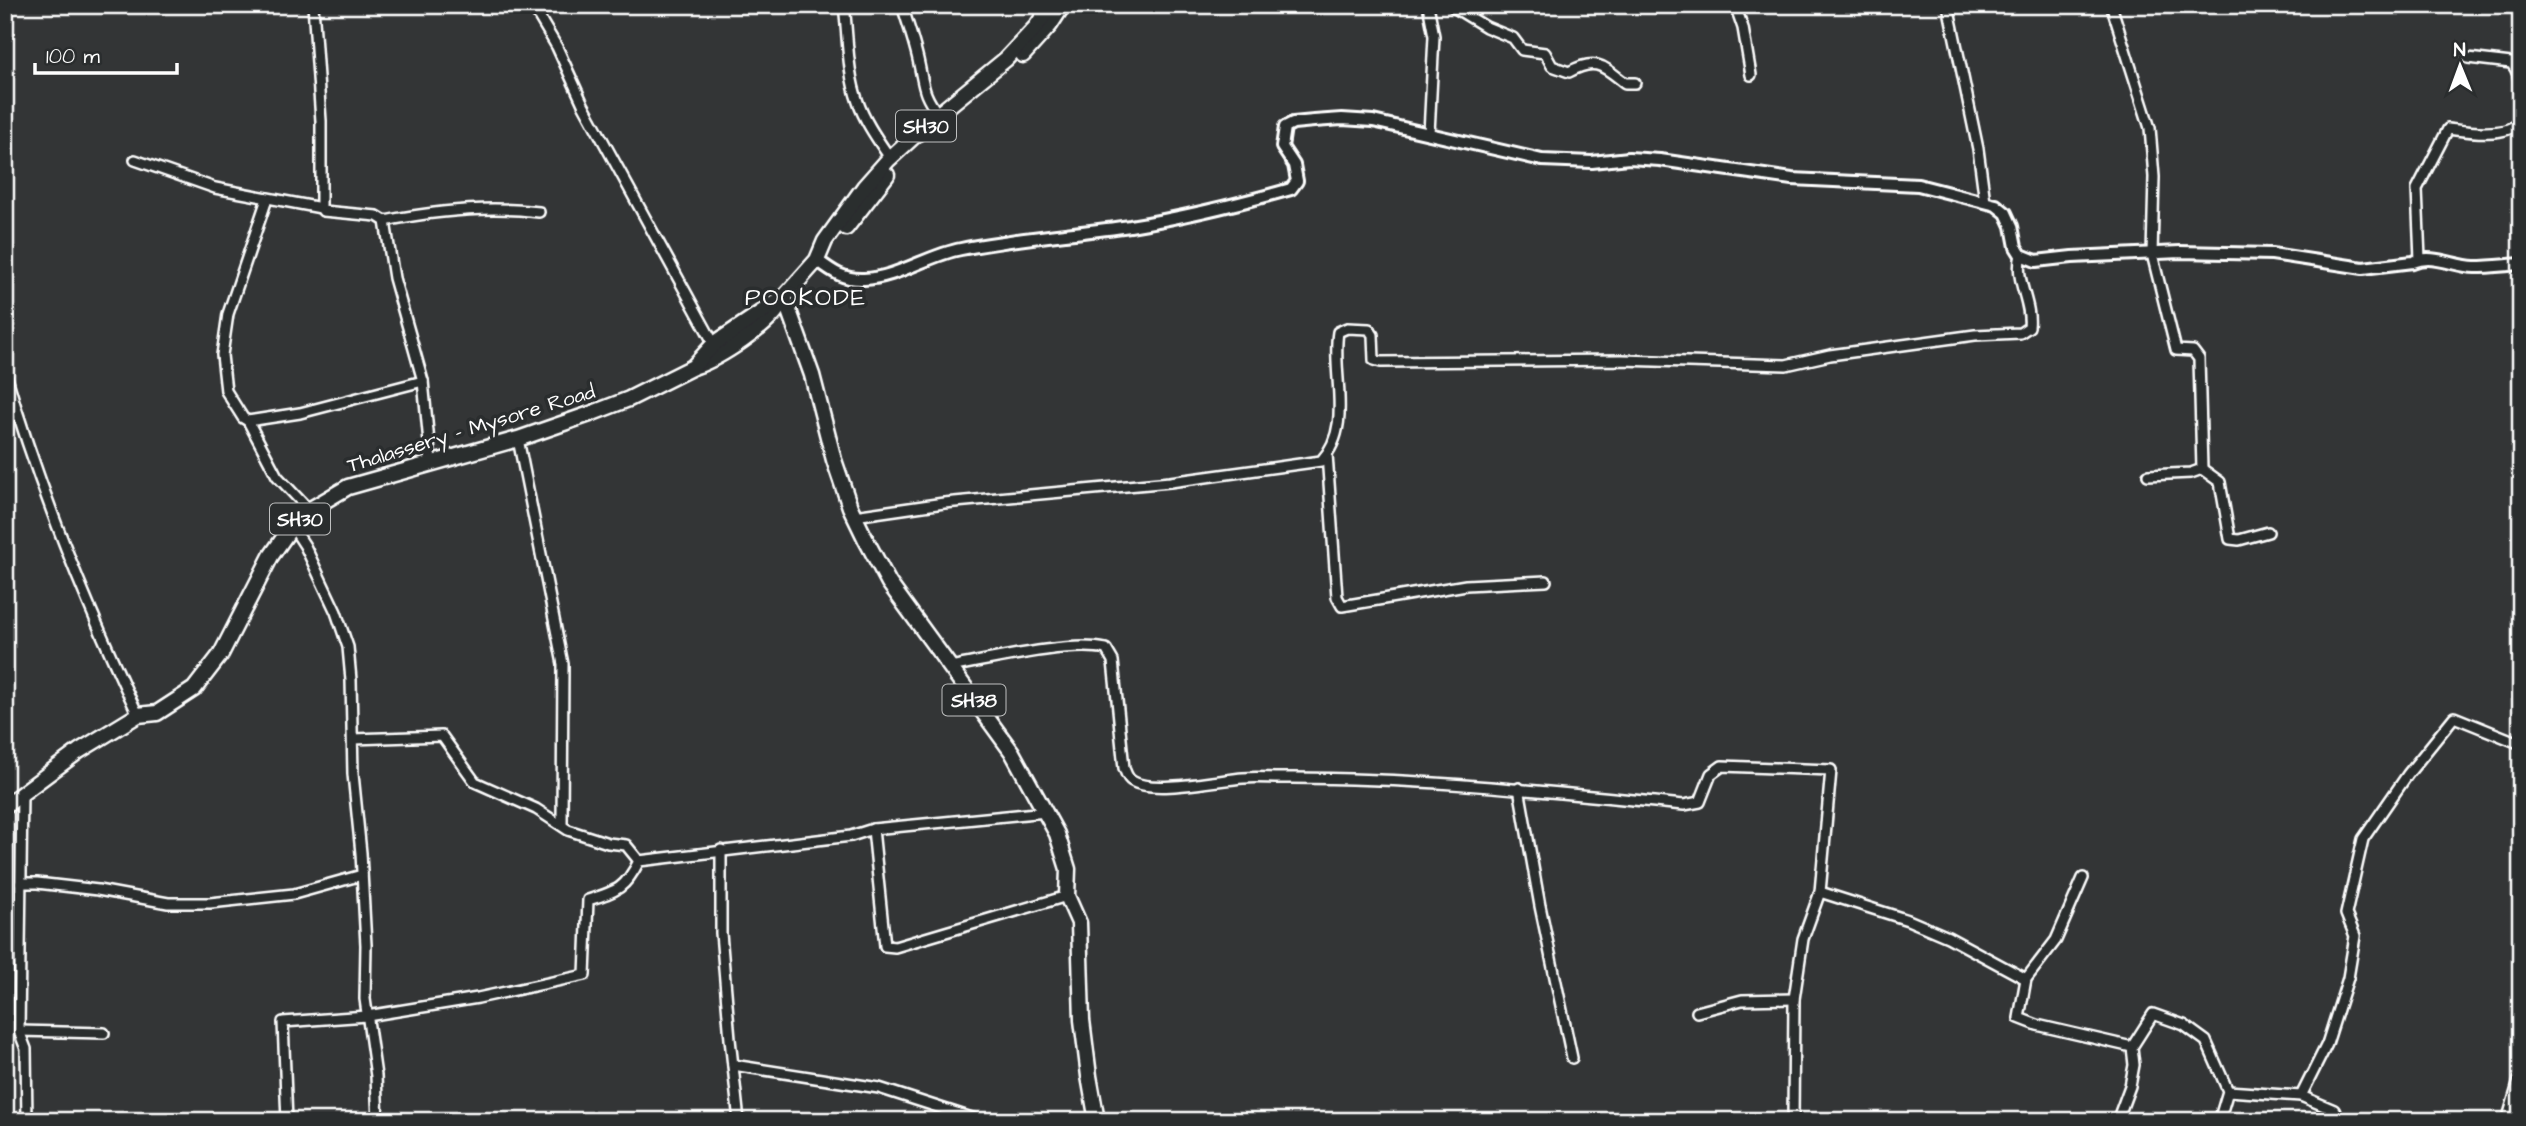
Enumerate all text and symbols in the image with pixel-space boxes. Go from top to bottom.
scale bar [35,32,177,76]
north arrow [2424,32,2494,102]
text: N [2454,37,2466,64]
text: 100 m [46,42,101,71]
road number: SH30 [896,110,956,142]
district label: POOKODE [745,281,867,315]
street label: Thalassery - Mysore Road [344,377,599,482]
road number: SH30 [270,504,330,534]
road number: SH38 [942,684,1006,716]

